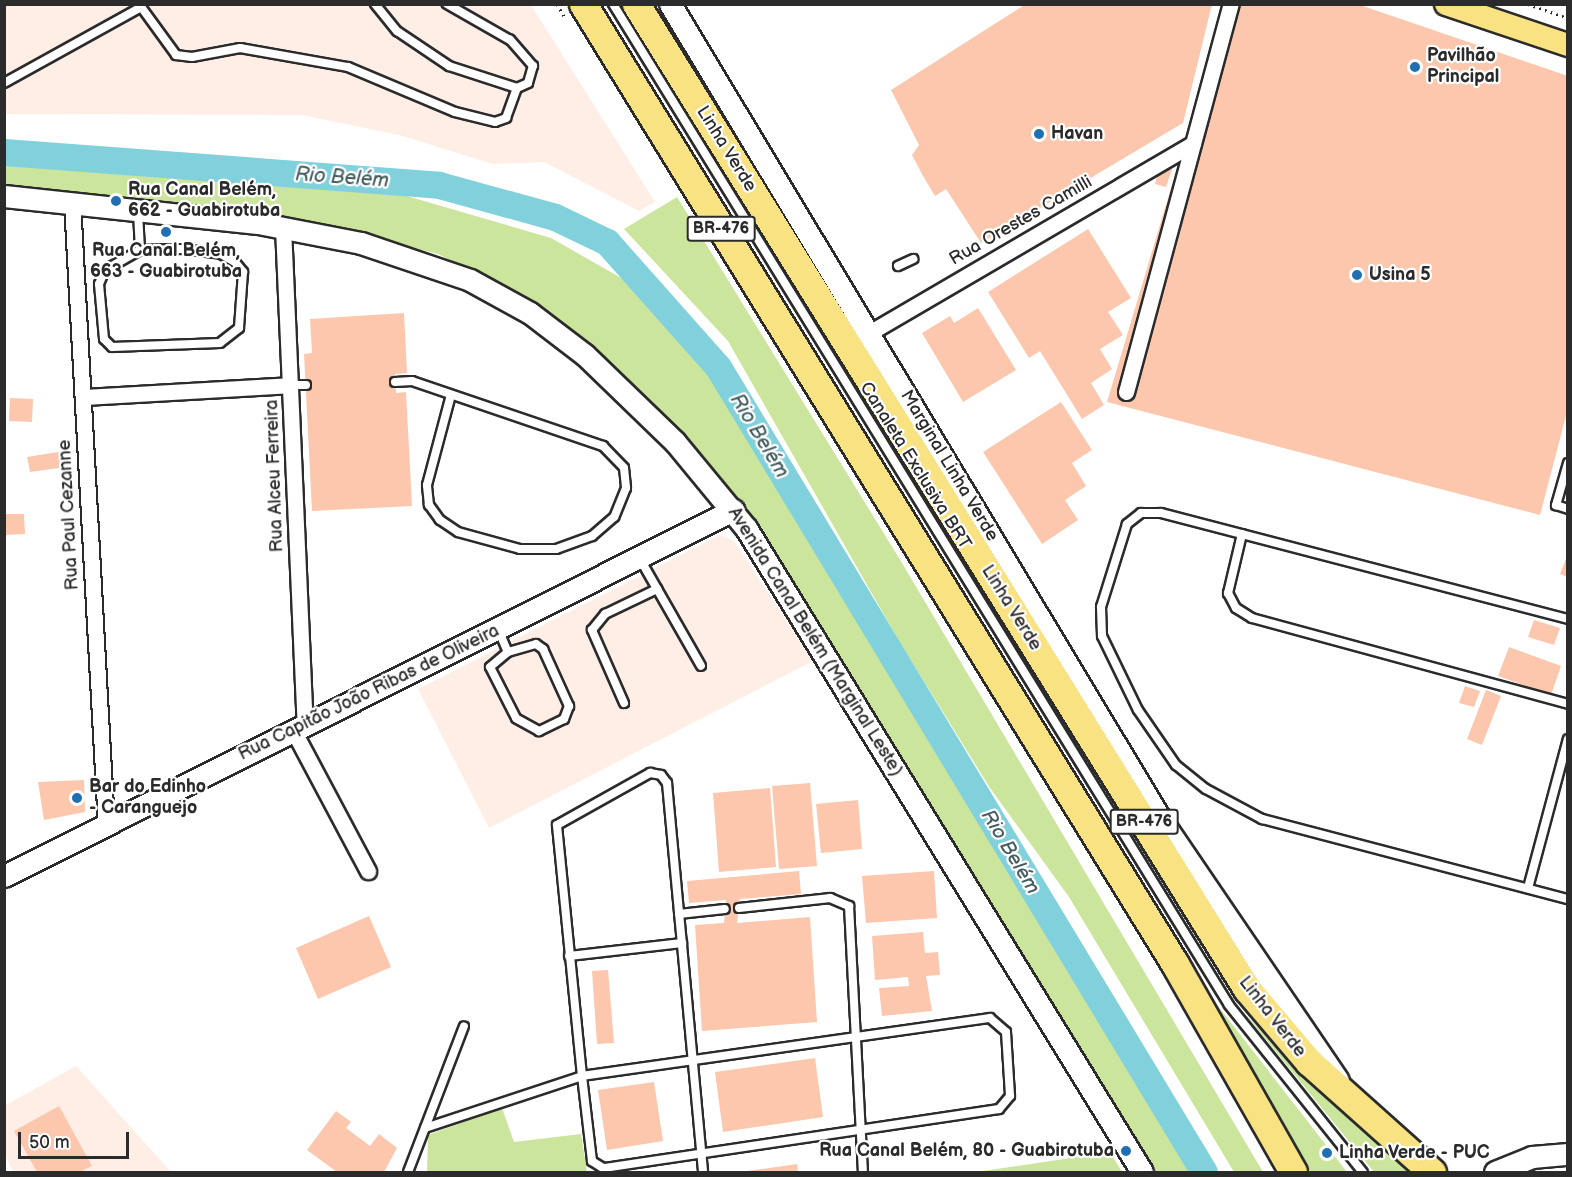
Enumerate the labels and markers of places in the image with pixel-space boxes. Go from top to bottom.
place label: Pavilhão Principal [1427,46,1499,88]
marker: Pavilhão Principal [1408,60,1422,74]
place label: Havan [1051,123,1103,145]
marker: Havan [1032,127,1046,141]
place label: Rua Canal Belém, 662 - Guabirotuba [128,180,280,222]
marker: Rua Canal Belém, 662 - Guabirotuba [109,194,123,208]
marker: Rua Canal Belém, 663 - Guabirotuba [159,225,173,239]
place label: Rua Canal Belém, 663 - Guabirotuba [90,241,242,284]
place label: Usina 5 [1369,264,1431,286]
marker: Usina 5 [1350,268,1364,282]
place label: Bar do Edinho - Caranguejo [89,777,206,820]
marker: Bar do Edinho - Caranguejo [70,791,84,805]
place label: Rua Canal Belém, 80 - Guabirotuba [819,1140,1114,1162]
place label: Linha Verde - PUC [1339,1142,1490,1164]
marker: Rua Canal Belém, 80 - Guabirotuba [1119,1144,1133,1158]
marker: Linha Verde - PUC [1320,1146,1334,1160]

